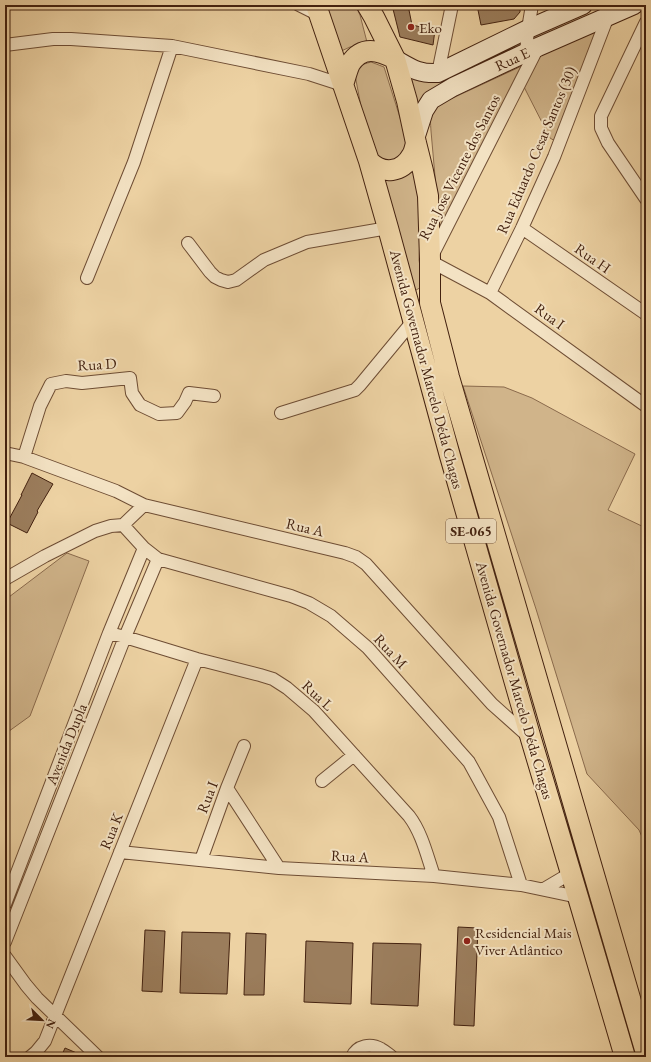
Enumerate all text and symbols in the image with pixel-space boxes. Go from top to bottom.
place label: Eko [419,18,442,37]
marker: Eko [406,22,416,32]
street label: Rua E [492,43,533,75]
street label: Rua Eduardo Cesar Santos (30) [492,63,580,237]
street label: Rua Jose Vicente dos Santos [414,91,504,243]
street label: Rua H [571,239,615,277]
street label: Avenida Governador Marcelo Déda Chagas [386,246,468,491]
street label: Rua I [531,299,569,333]
street label: Rua D [77,353,117,375]
street label: Rua A [284,513,326,541]
road number: SE-065 [446,519,496,543]
street label: Avenida Governador Marcelo Déda Chagas [472,558,558,801]
street label: Rua M [370,629,412,673]
street label: Rua L [298,676,338,715]
street label: Avenida Dupla [41,701,91,788]
street label: Rua I [192,778,222,816]
street label: Rua K [95,809,127,852]
street label: Rua A [331,846,370,867]
place label: Residencial Mais Viver Atlântico [475,923,572,959]
marker: Residencial Mais Viver Atlântico [462,936,472,946]
north arrow [22,1000,62,1040]
text: N [43,1017,59,1031]

